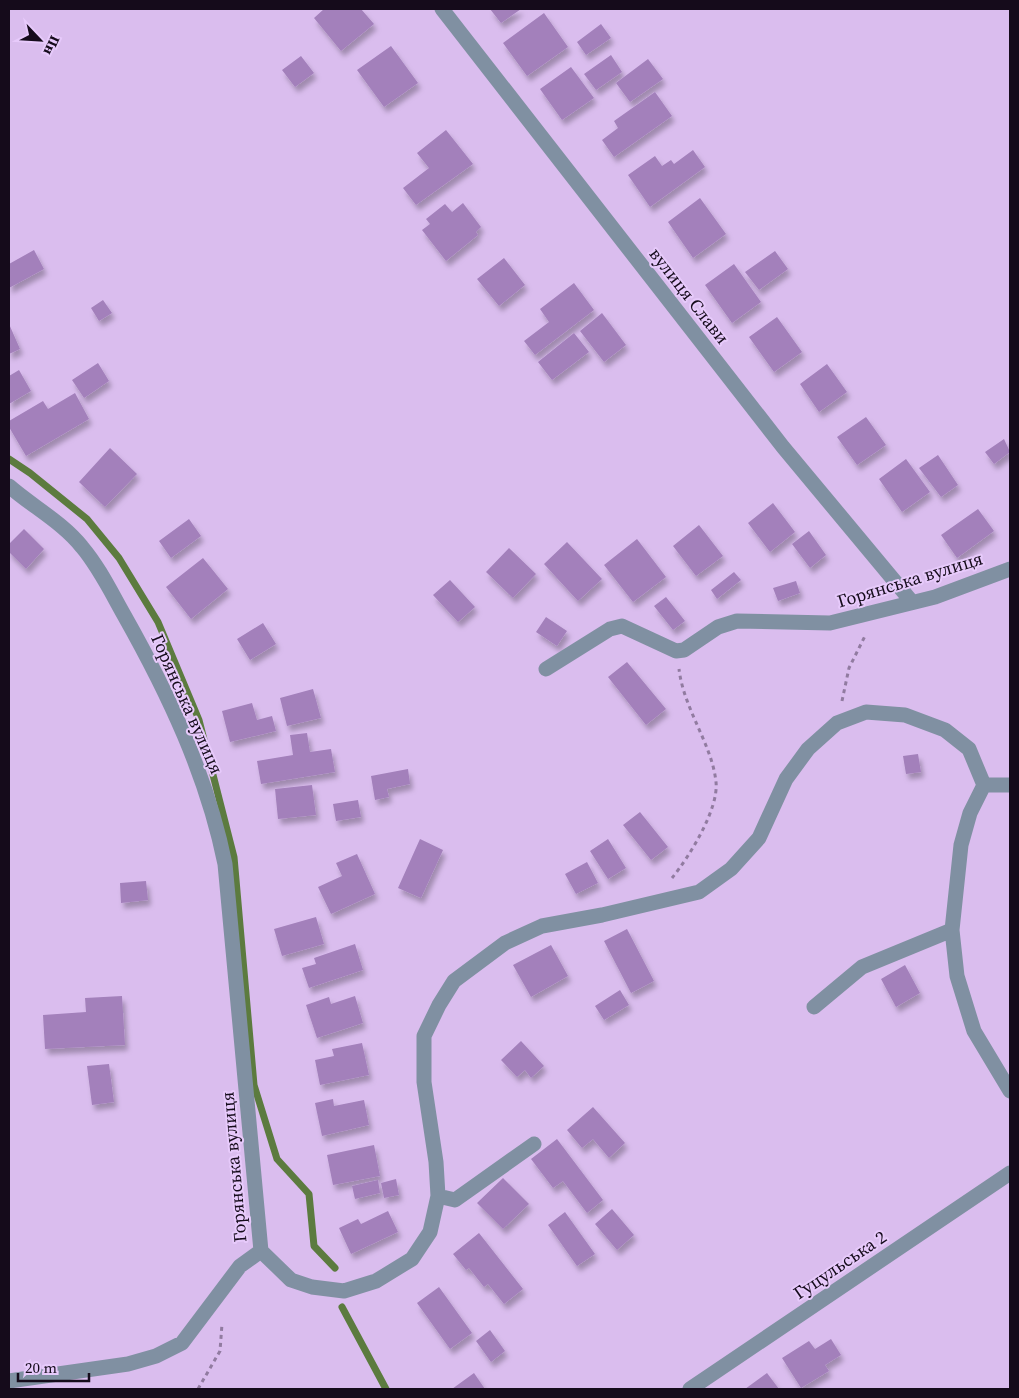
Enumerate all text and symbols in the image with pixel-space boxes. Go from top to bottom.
north arrow [15,15,65,65]
text: Пн [39,32,65,59]
street label: вулиця Слави [644,242,735,349]
street label: Горянська вулиця [834,545,986,614]
street label: Горянська вулиця [145,630,230,778]
street label: Горянська вулиця [214,1091,253,1243]
street label: Гуцульська 2 [788,1224,891,1305]
scale bar [18,1350,89,1382]
text: 20 m [25,1357,57,1378]

